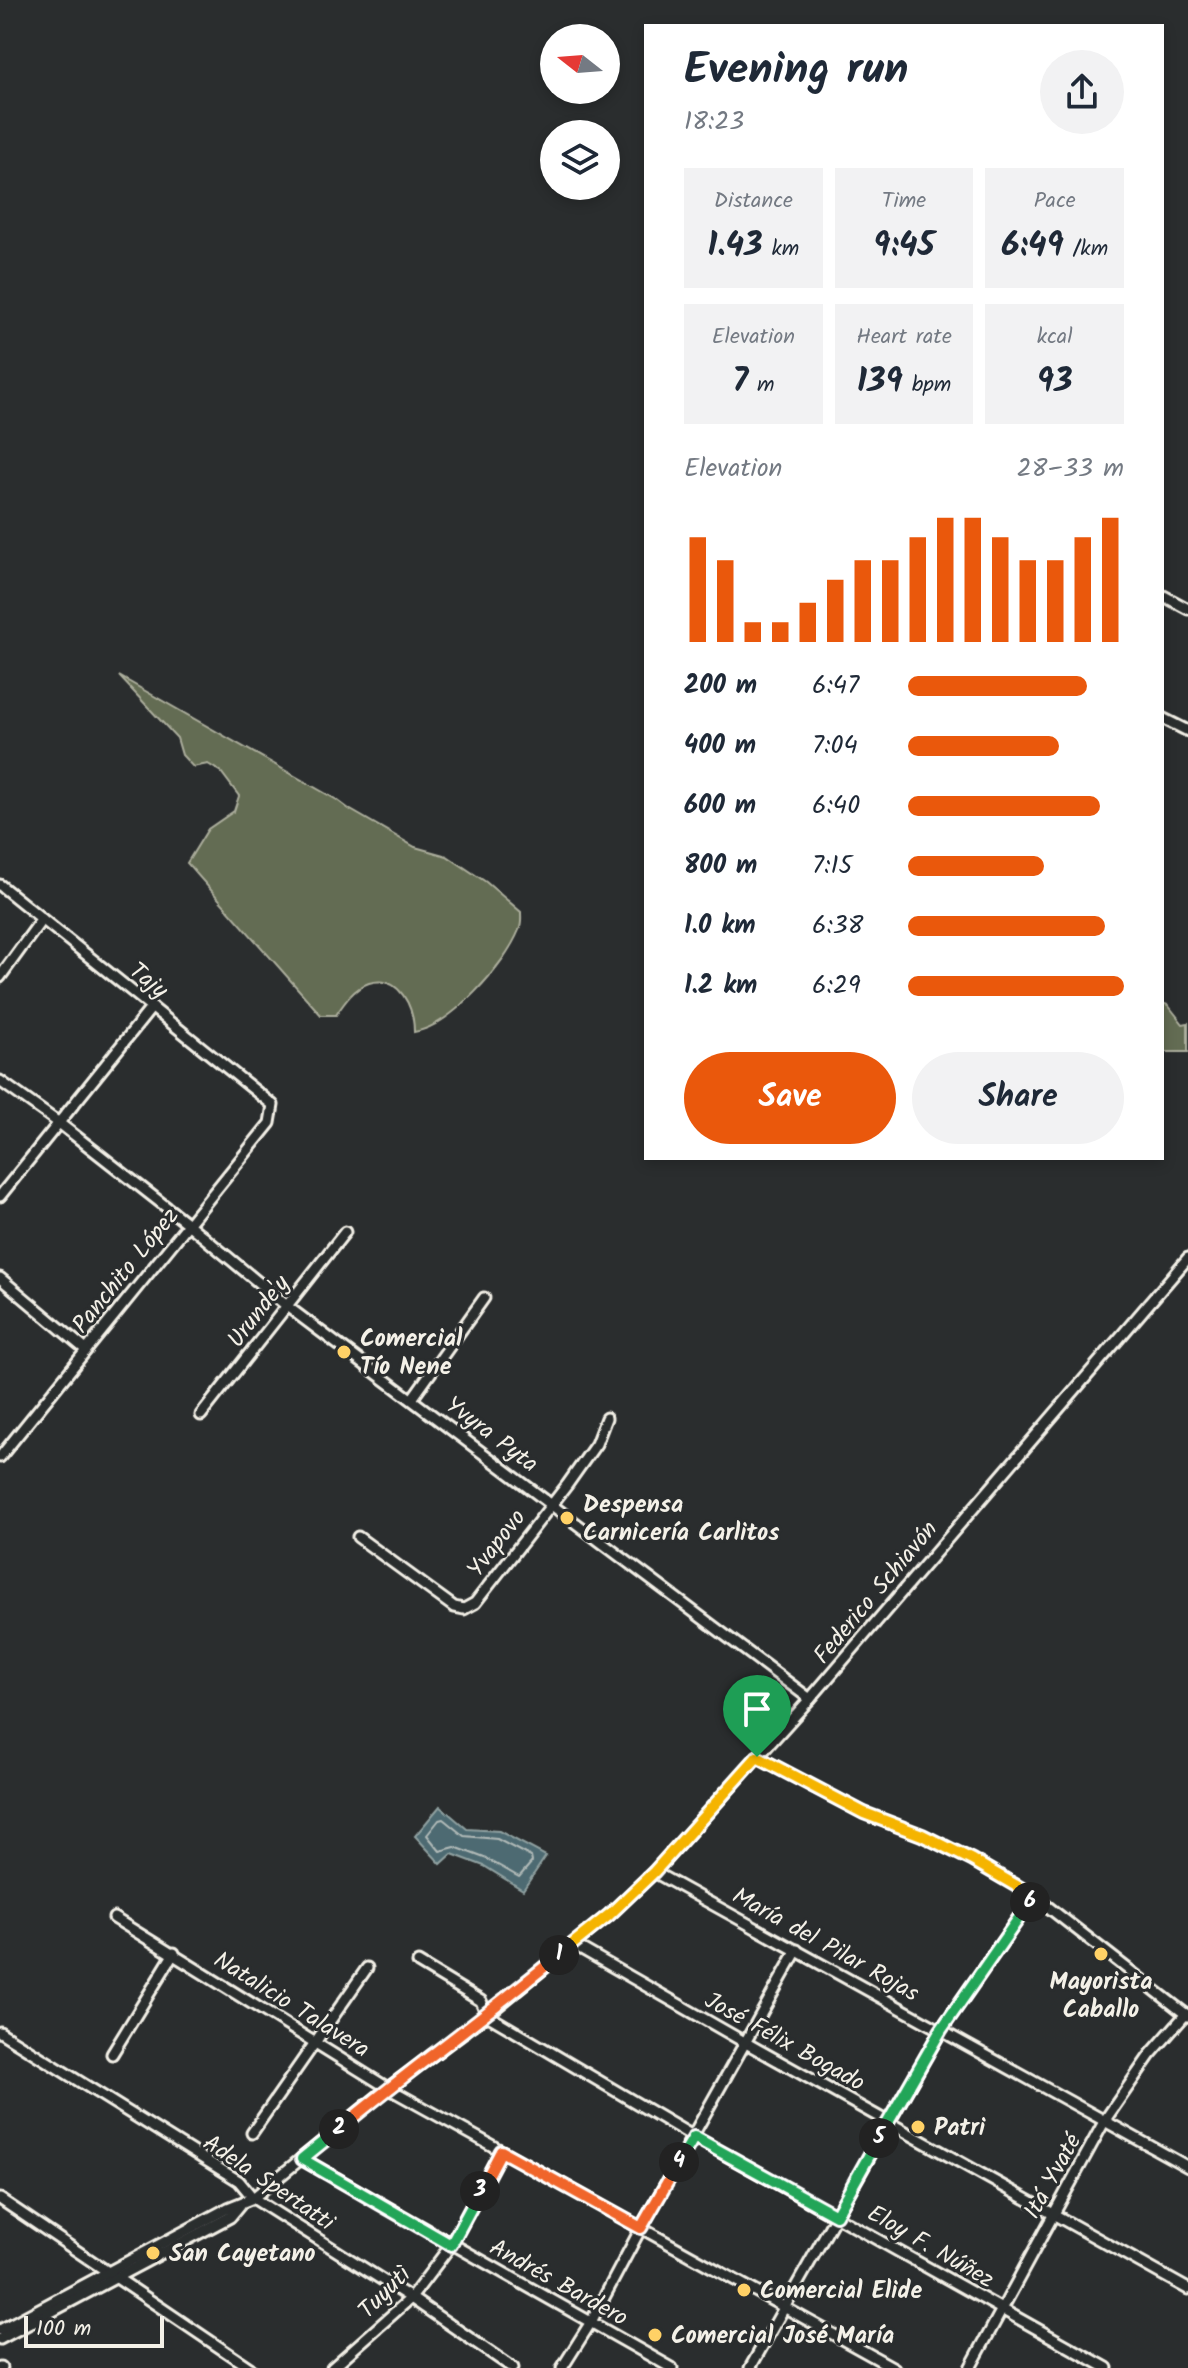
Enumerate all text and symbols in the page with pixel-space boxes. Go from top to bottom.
north arrow [540,24,620,104]
map controls [540,24,620,200]
text: Evening run [684,36,908,106]
button: share [1040,50,1124,134]
text: 18:23 [684,101,744,143]
button: layers [540,120,620,200]
text: Distance [714,184,793,219]
text: Time [882,184,926,219]
text: Pace [1034,184,1076,219]
text: 1.43 [707,219,763,273]
text: 9:45 [873,219,935,273]
text: 6:49 [1001,219,1064,273]
text: km [763,232,799,267]
text: /km [1064,232,1108,267]
text: Elevation [712,320,795,355]
text: Heart rate [856,320,952,355]
text: kcal [1037,320,1073,355]
text: 7 [732,355,748,409]
text: 139 [857,355,903,409]
text: 93 [1037,355,1073,409]
text: m [748,368,775,403]
text: bpm [903,368,951,403]
text: Elevation [684,448,782,490]
text: 28–33 m [1017,448,1124,490]
text: 200 m [684,665,757,707]
text: 6:47 [812,665,859,707]
text: 400 m [684,725,756,767]
text: 7:04 [812,725,858,767]
text: 600 m [684,785,756,827]
text: 6:40 [812,785,860,827]
text: 800 m [684,845,757,887]
text: 7:15 [812,845,853,887]
text: 1.0 km [684,905,755,947]
text: 6:38 [812,905,863,947]
street label: Tajy [120,953,177,1010]
text: 1.2 km [684,965,757,1007]
text: 6:29 [812,965,861,1007]
button: Save [684,1052,896,1144]
button: Share [912,1052,1124,1144]
street label: Panchito López [63,1199,189,1343]
street label: Urunde'y [218,1266,301,1357]
place label: Comercial Tío Nene [360,1320,463,1387]
marker: Comercial Tío Nene [335,1343,353,1361]
street label: Yvyra Pyta [436,1387,546,1484]
place label: Despensa Carnicería Carlitos [583,1486,779,1553]
street label: Yvapovo [458,1501,537,1587]
marker: Despensa Carnicería Carlitos [558,1509,576,1527]
street label: Federico Schiavón [804,1512,948,1674]
pin [723,1675,791,1757]
icon: arrive [735,1687,779,1731]
street label: María del Pilar Rojas [724,1878,926,2013]
pin: 6 [1010,1882,1050,1922]
text: 6 [1024,1884,1036,1919]
pin: 1 [539,1935,579,1975]
text: 1 [556,1937,562,1972]
street label: Natalicio Talavera [205,1942,377,2069]
marker: Mayorista Caballo [1092,1945,1110,1963]
place label: Mayorista Caballo [1049,1963,1153,2030]
street label: José Félix Bogado [697,1982,872,2103]
pin: 2 [319,2109,359,2149]
place label: Patri [934,2109,986,2148]
text: 2 [333,2111,345,2146]
pin: 5 [859,2118,899,2158]
marker: Patri [909,2118,927,2136]
text: 5 [873,2120,885,2155]
street label: Adela Spertatti [194,2125,343,2243]
street label: Itá Yvaté [1014,2125,1094,2227]
pin: 4 [659,2142,699,2182]
text: 4 [673,2144,685,2179]
pin: 3 [460,2171,500,2211]
text: 3 [474,2173,486,2208]
street label: Eloy F. Núñez [859,2195,1001,2300]
street label: Andrés Bardero [482,2229,635,2338]
place label: San Cayetano [169,2235,316,2274]
marker: San Cayetano [144,2244,162,2262]
street label: Tuyutì [349,2256,422,2329]
place label: Comercial Elide [760,2272,922,2311]
marker: Comercial Elide [735,2281,753,2299]
scale bar [24,2312,164,2348]
text: 100 m [36,2312,91,2347]
place label: Comercial José María [671,2317,894,2356]
marker: Comercial José María [646,2326,664,2344]

